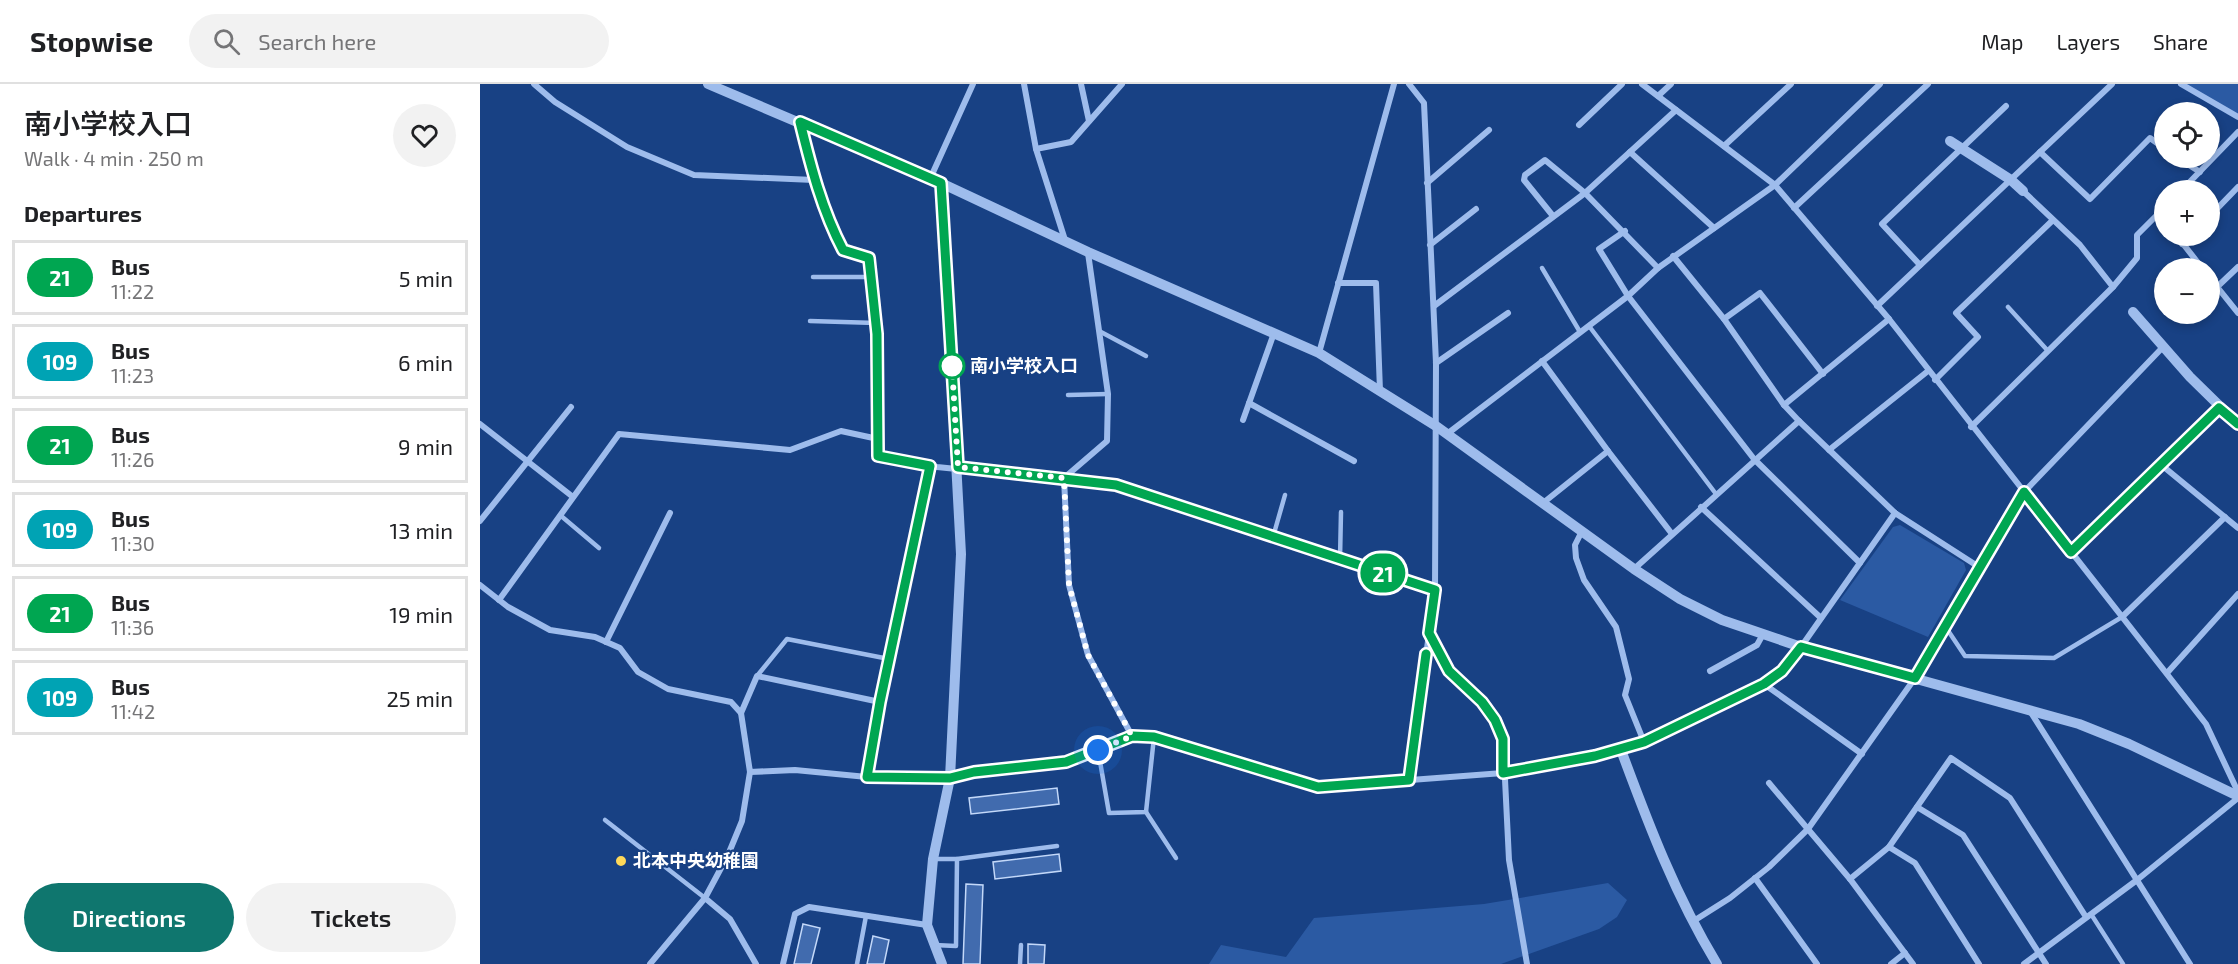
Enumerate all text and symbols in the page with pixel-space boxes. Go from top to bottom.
search box [189,14,609,68]
text: Stopwise [30,24,153,58]
icon: search [210,25,243,58]
text: Search here [258,28,376,54]
text: Map [1981,29,2023,54]
text: Layers [2056,29,2120,54]
text: Share [2153,29,2208,54]
map controls [2154,102,2220,324]
button: locate [2154,102,2220,168]
button: heart [393,104,456,167]
text: 南小学校入口 [24,106,192,140]
text: Walk · 4 min · 250 m [24,146,204,170]
button: + [2154,180,2220,246]
text: Departures [24,200,142,226]
text: Bus [111,253,150,279]
button: − [2154,258,2220,324]
text: 21 [49,265,71,290]
text: 5 min [399,265,453,291]
text: 11:22 [111,279,154,303]
text: Bus [111,337,150,363]
text: 109 [43,349,77,374]
text: 6 min [398,349,453,375]
marker: 南小学校入口 [939,353,965,379]
place label: 南小学校入口 [970,354,1078,376]
text: 11:23 [111,363,154,387]
text: Bus [111,421,150,447]
text: 21 [49,433,71,458]
text: 9 min [398,433,453,459]
text: 11:26 [111,447,154,471]
text: Bus [111,505,150,531]
text: 109 [43,517,77,542]
text: 13 min [390,517,453,543]
text: 11:30 [111,531,155,555]
line badge: 21 [1356,554,1410,592]
text: 21 [1372,561,1394,586]
text: Bus [111,589,150,615]
text: 21 [49,601,71,626]
text: 19 min [389,601,453,627]
text: 11:36 [111,615,154,639]
text: Bus [111,673,150,699]
text: 109 [43,685,77,710]
text: 25 min [386,685,453,711]
text: 11:42 [111,699,155,723]
your location [1083,735,1113,765]
place label: 北本中央幼稚園 [633,849,759,871]
marker: 北本中央幼稚園 [614,854,628,868]
button: Directions [24,883,234,952]
button: Tickets [246,883,456,952]

